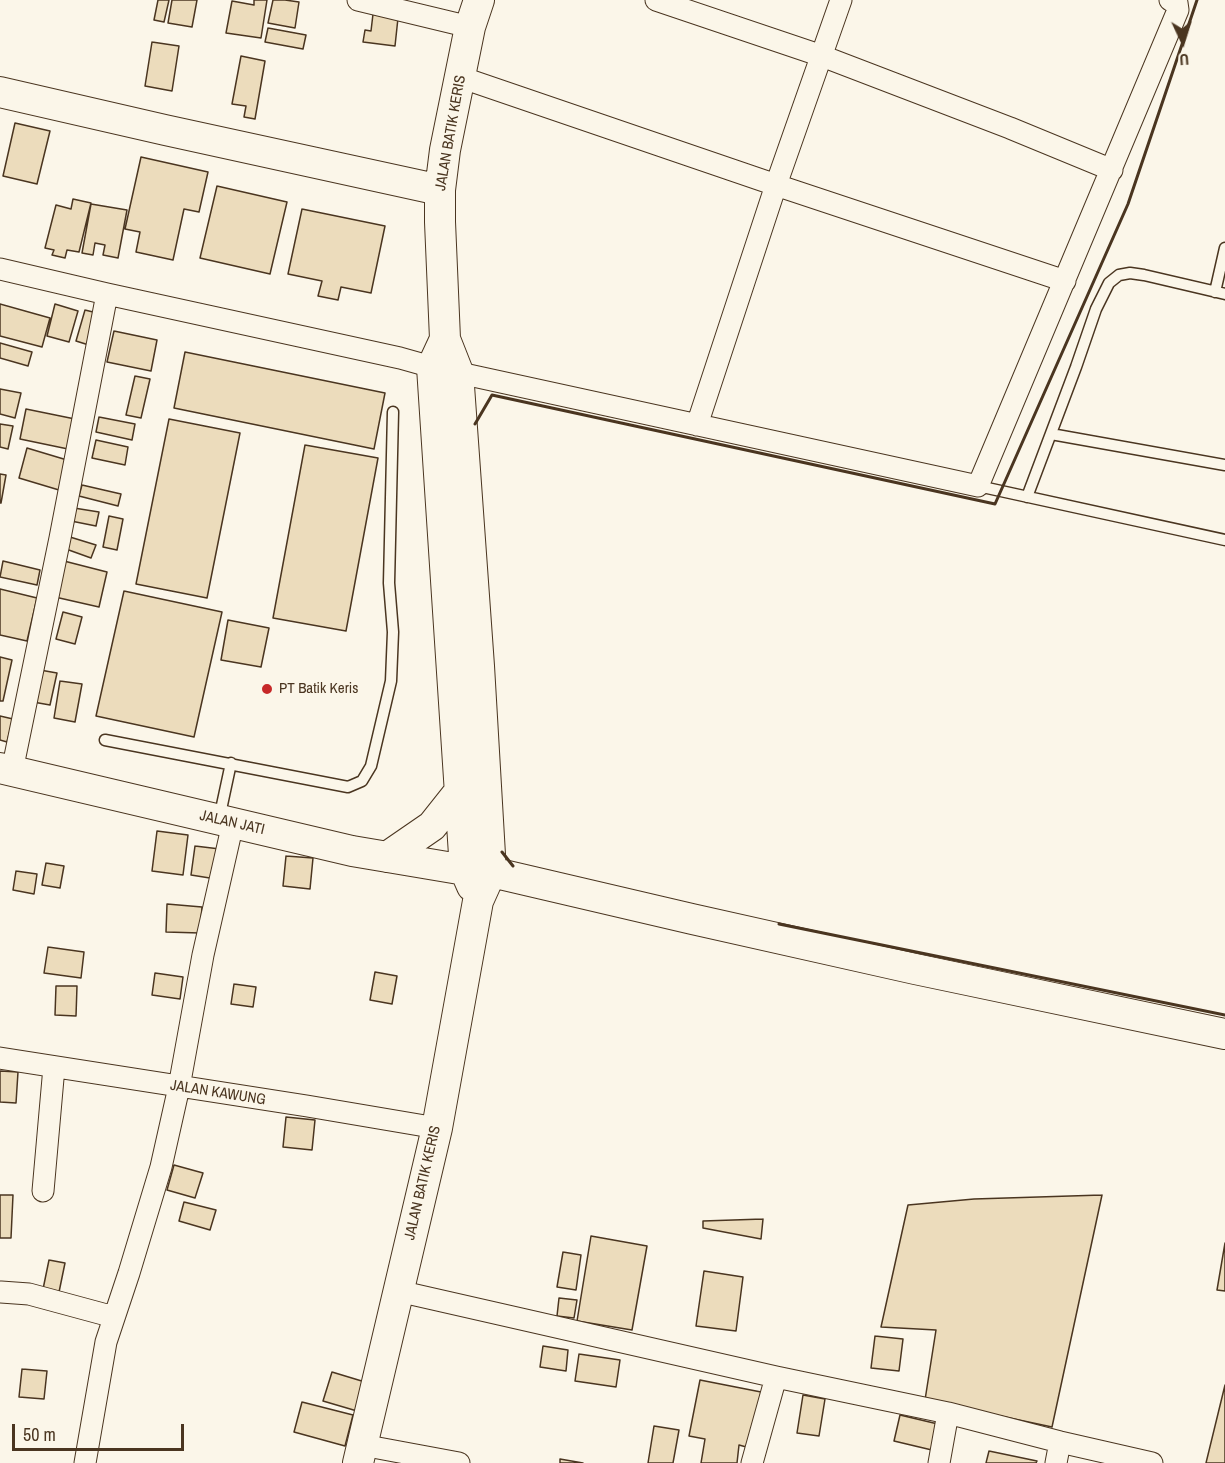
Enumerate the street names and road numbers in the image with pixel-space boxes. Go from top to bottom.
street label: JALAN BATIK KERIS [432,74,470,192]
street label: JALAN JATI [198,807,266,839]
street label: JALAN KAWUNG [169,1077,267,1109]
street label: JALAN BATIK KERIS [401,1124,445,1242]

